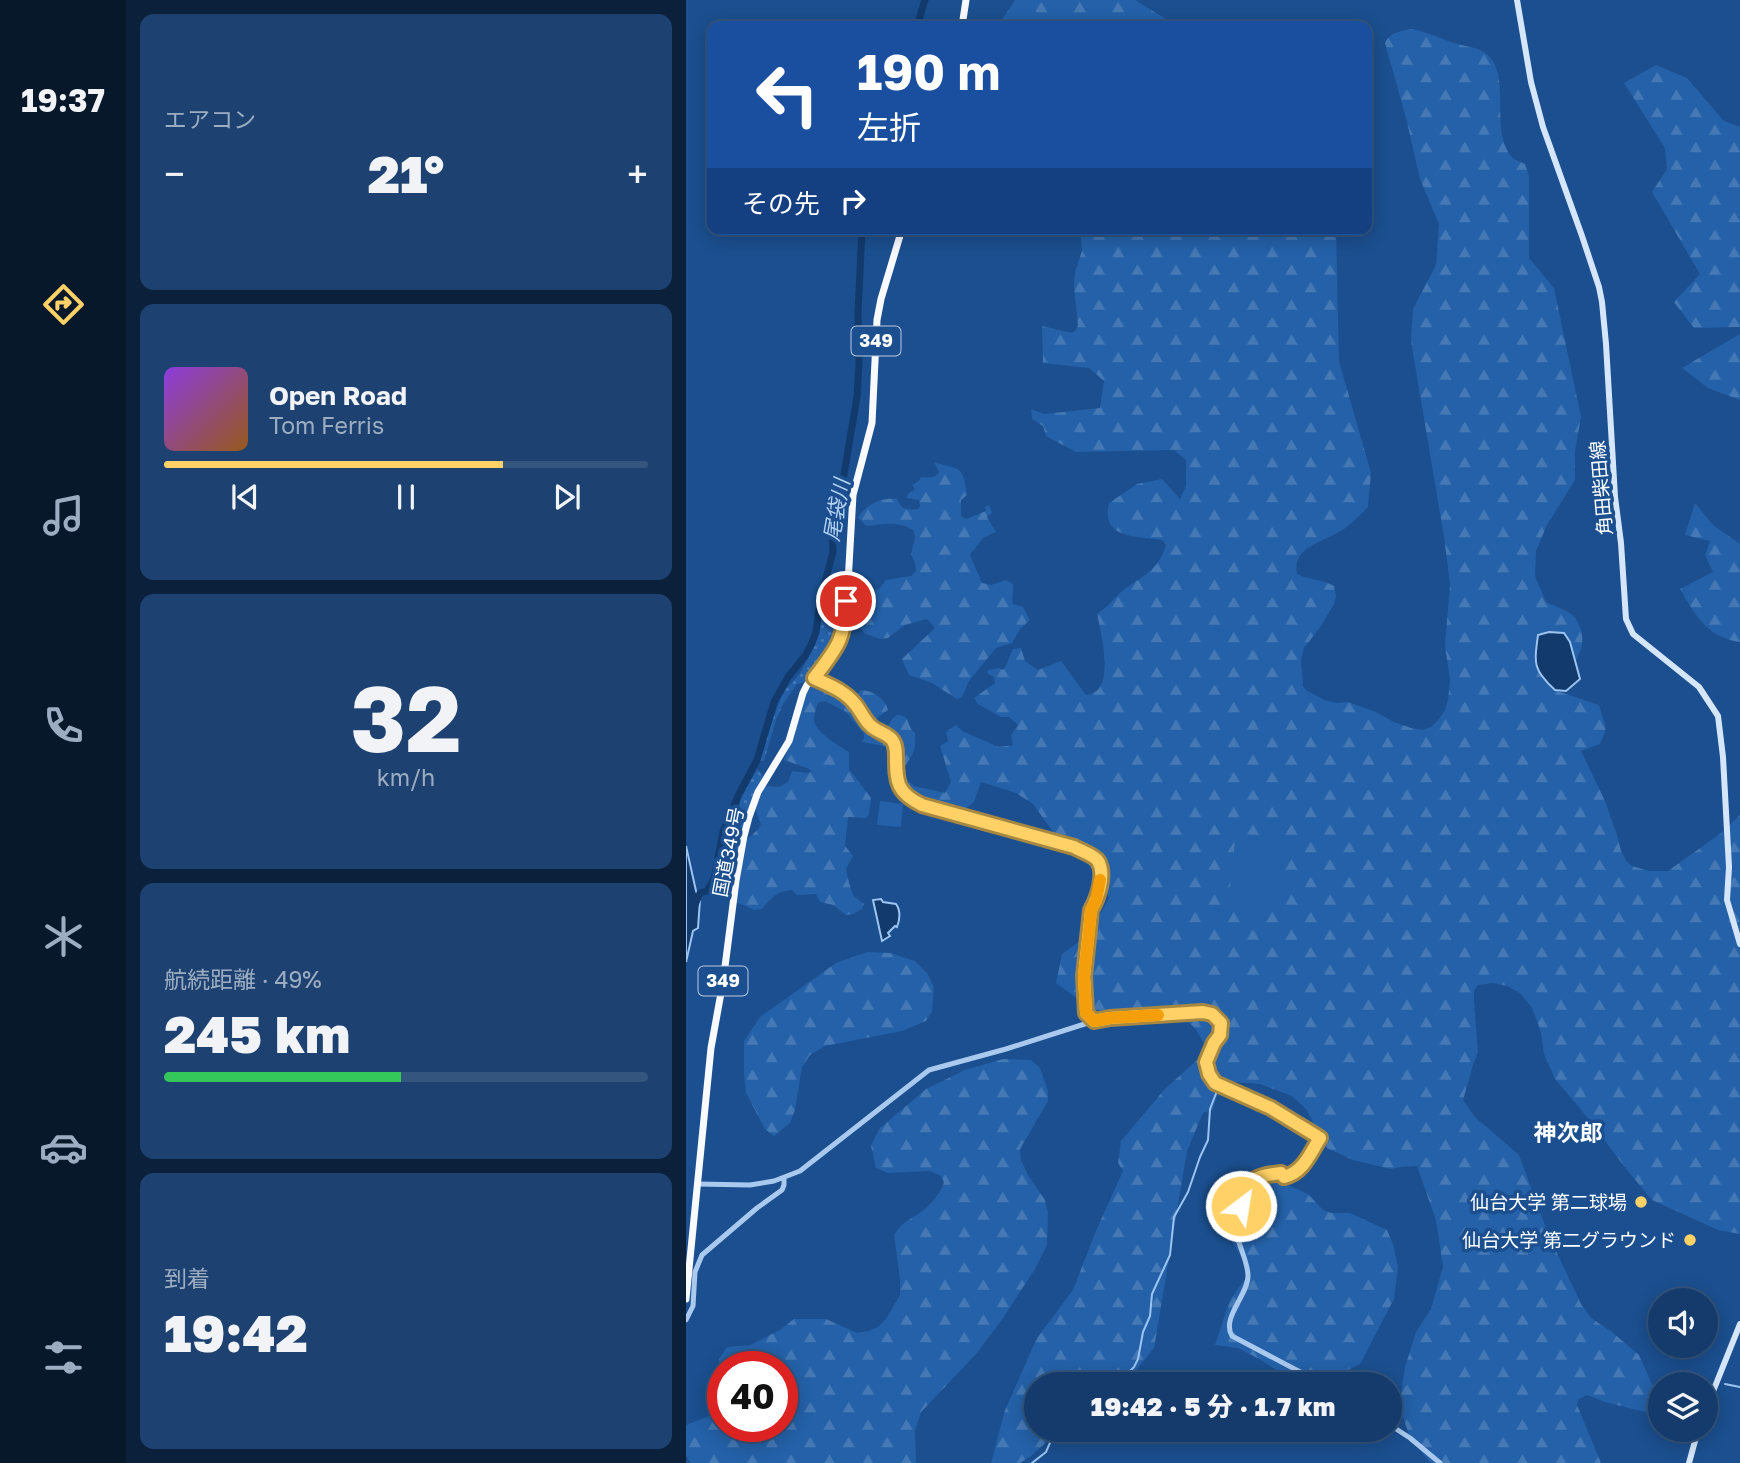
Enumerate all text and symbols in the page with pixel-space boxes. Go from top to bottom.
text: 190 m [857,42,1000,101]
icon: left [742,49,833,140]
text: 19:37 [21,81,105,119]
text: エアコン [164,105,256,133]
text: 左折 [857,108,921,146]
text: 21° [368,142,444,204]
text: − [164,151,185,196]
text: + [627,151,648,196]
icon: right [834,182,872,220]
text: その先 [742,188,820,219]
icon: directions [39,280,88,329]
road number: 349 [852,326,900,356]
text: Open Road [269,380,407,411]
text: Tom Ferris [269,411,384,439]
street label: 角田柴田線 [1585,440,1616,536]
water label: 尾袋川 [818,475,855,543]
icon: previous [226,478,264,516]
icon: pause [387,478,425,516]
icon: next [548,478,586,516]
icon: music [39,491,88,540]
pin [816,571,876,631]
icon: arrive [827,582,865,620]
text: 32 [350,663,462,772]
icon: phone [39,701,88,750]
text: km/h [377,763,435,791]
street label: 国道349号 [708,805,747,899]
icon: climate [39,912,88,961]
text: 航続距離 · 49% [164,965,322,993]
road number: 349 [698,966,747,996]
text: 245 km [164,1002,350,1064]
district label: 神次郎 [1534,1118,1603,1146]
icon: car [39,1123,88,1172]
position arrow [1204,1169,1278,1243]
place label: 仙台大学 第二球場 [1470,1190,1627,1213]
marker: 仙台大学 第二球場 [1633,1194,1649,1210]
place label: 仙台大学 第二グラウンド [1462,1228,1676,1251]
marker: 仙台大学 第二グラウンド [1682,1232,1698,1248]
text: 到着 [164,1264,210,1292]
map controls [1648,1288,1718,1442]
button: sound [1648,1288,1718,1358]
text: 19:42 [164,1301,308,1363]
icon: filters [39,1333,88,1382]
speed limit sign: 40 [707,1351,798,1442]
button: layers [1648,1372,1718,1442]
text: 19:42 · 5 分 · 1.7 km [1091,1391,1335,1422]

